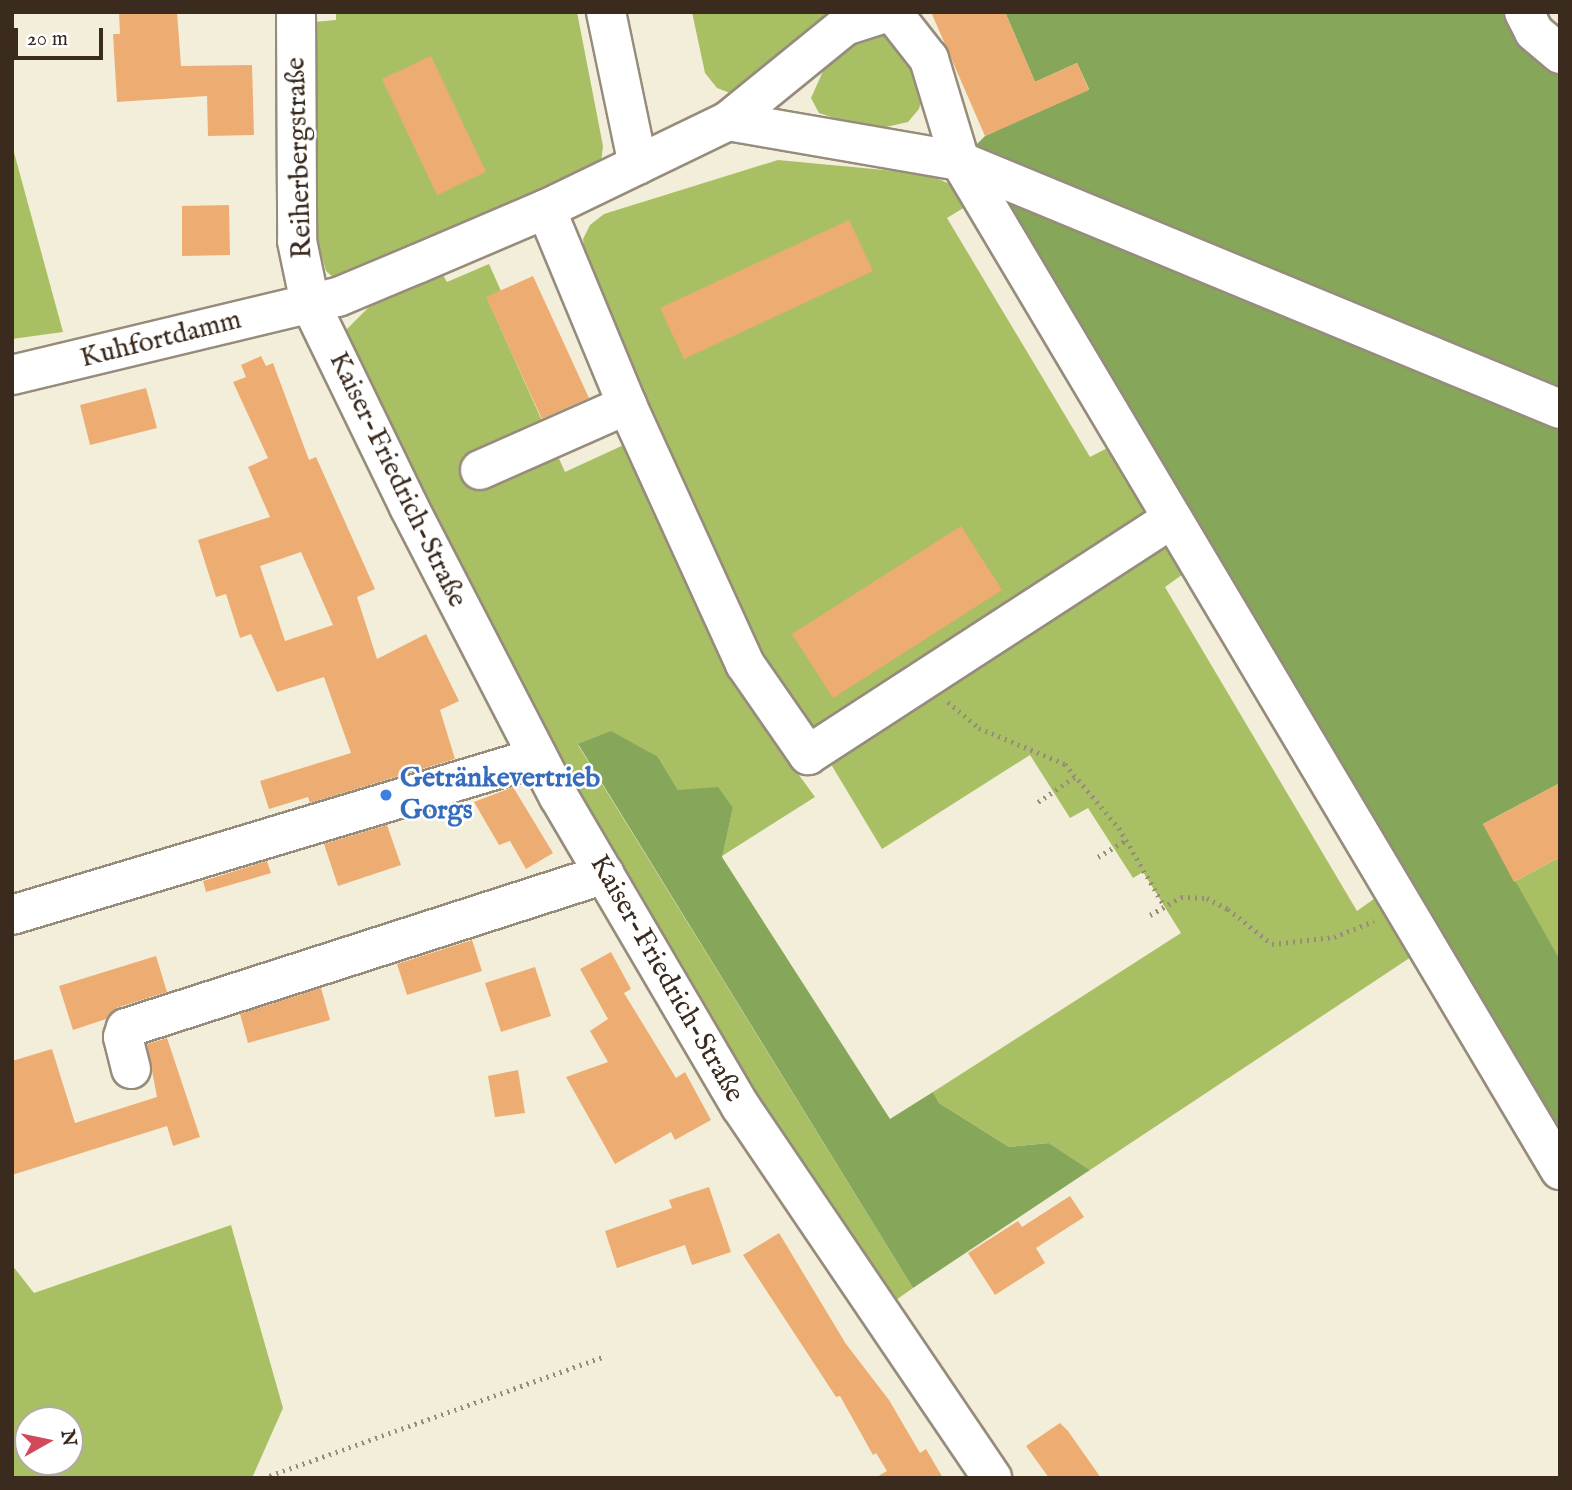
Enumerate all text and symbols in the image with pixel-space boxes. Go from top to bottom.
scale bar [18,14,107,58]
text: 20 m [27,26,68,53]
street label: Reiherbergstraße [280,57,320,259]
street label: Kuhfortdamm [77,304,245,376]
street label: Kaiser-Friedrich-Straße [321,347,473,613]
place label: Getränkevertrieb Gorgs [400,762,600,828]
marker: Getränkevertrieb Gorgs [378,787,394,803]
street label: Kaiser-Friedrich-Straße [581,849,751,1109]
north arrow [14,1406,84,1476]
text: N [55,1428,81,1448]

